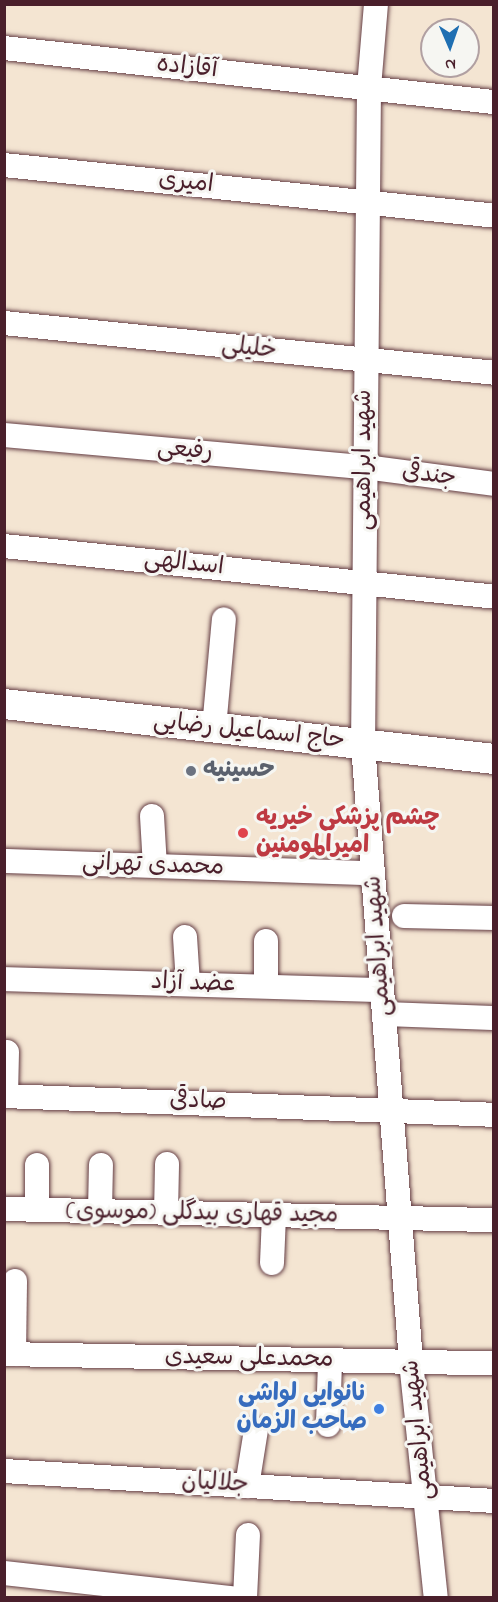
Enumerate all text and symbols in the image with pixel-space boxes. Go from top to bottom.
north arrow [420,18,480,78]
street label: آقازاده [155,50,219,86]
text: N [445,52,456,76]
street label: امیری [157,166,215,200]
street label: خلیلی [220,332,278,366]
street label: شهید ابراهیمی [351,390,379,530]
street label: رفیعی [156,434,214,468]
street label: جندقی [400,458,458,494]
street label: اسدالهی [143,545,225,583]
street label: حاج اسماعیل رضایی [152,708,346,756]
place label: حسینیه [203,757,275,785]
marker: حسینیه [184,764,198,778]
place label: چشم پزشکی خیریه امیرالمومنین [256,805,440,861]
marker: چشم پزشکی خیریه امیرالمومنین [234,824,252,842]
street label: محمدی تهرانی [81,849,225,883]
street label: شهید ابراهیمی [360,875,398,1017]
street label: عضد آزاد [150,968,236,1000]
street label: صادقی [169,1087,227,1117]
street label: مجید قهاری بیدگلی (موسوی) [66,1197,338,1231]
street label: محمدعلی سعیدی [164,1343,334,1375]
street label: شهید ابراهیمی [397,1358,441,1502]
place label: نانوایی لواشی صاحب الزمان [236,1381,367,1437]
marker: نانوایی لواشی صاحب الزمان [372,1402,386,1416]
street label: جلالیان [181,1468,249,1500]

